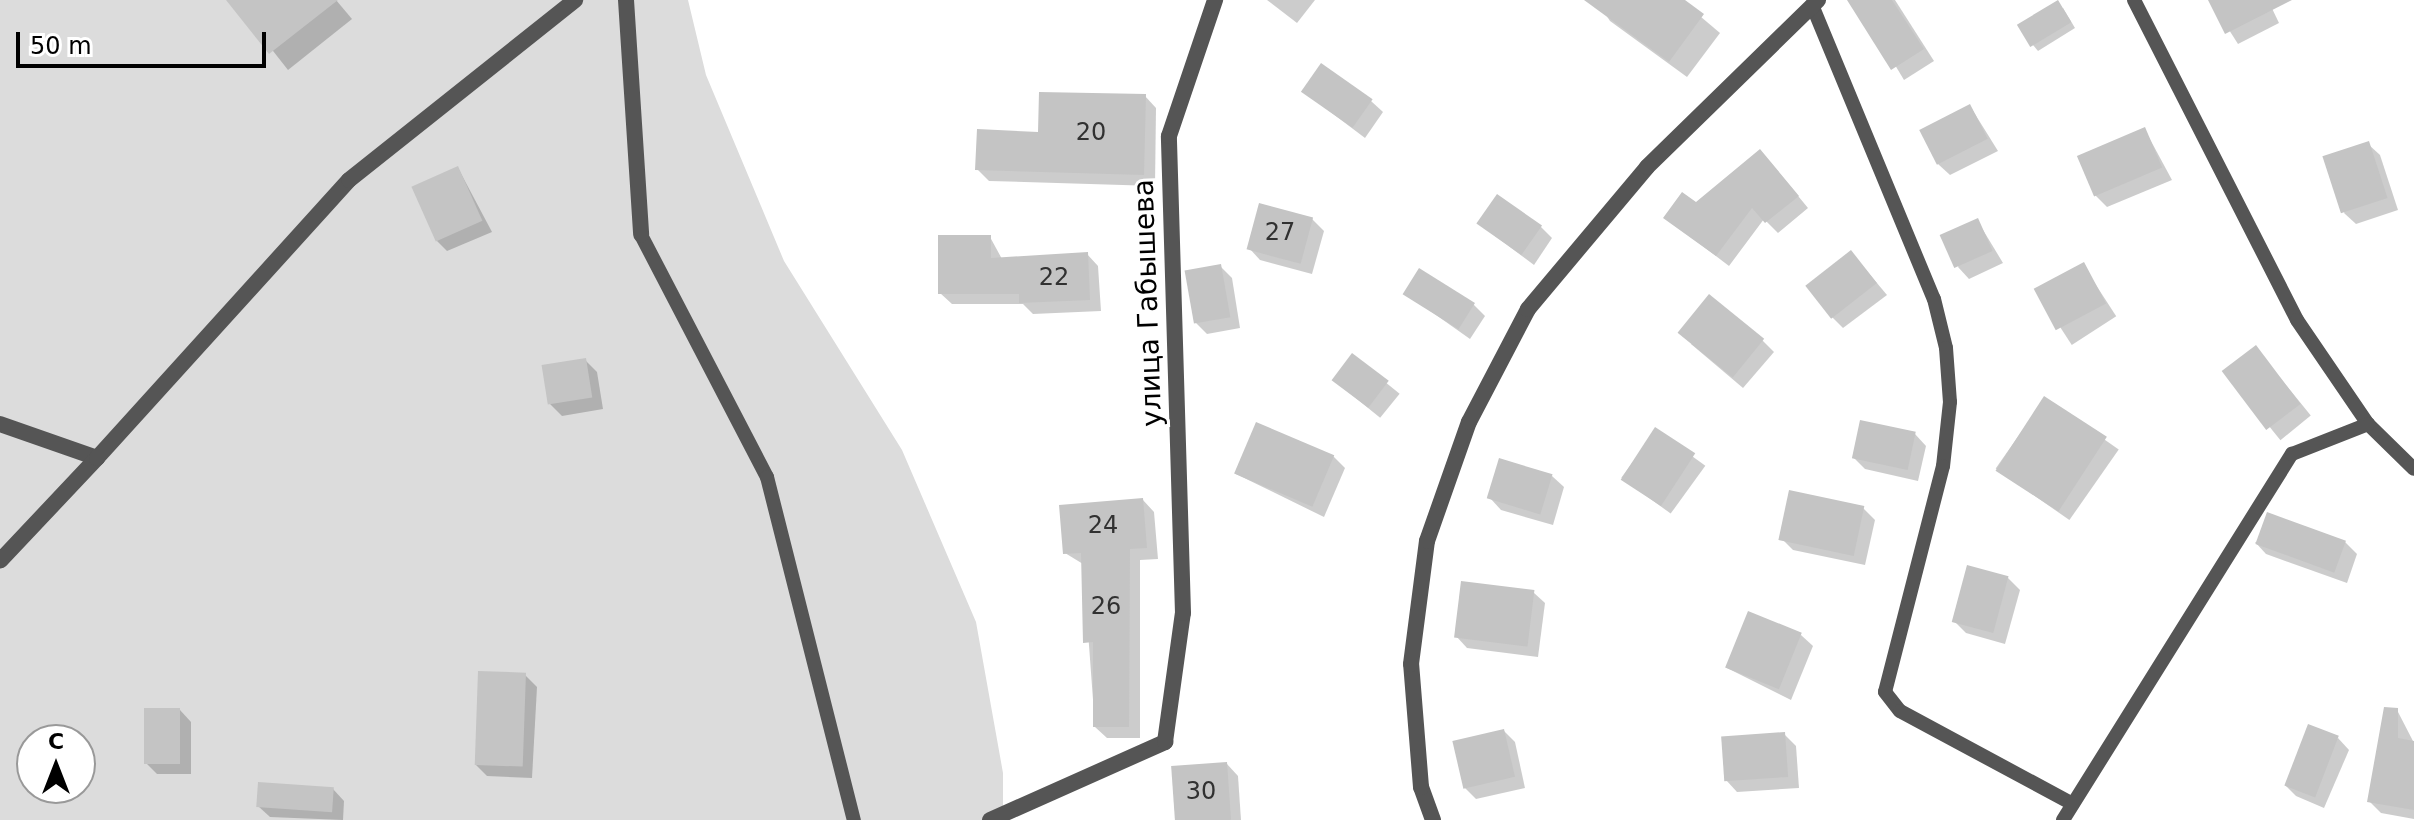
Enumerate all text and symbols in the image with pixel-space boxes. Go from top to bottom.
scale bar [20,16,270,66]
text: 50 m [30,32,92,60]
house number: 20 [1076,119,1106,147]
street label: улица Габышева [1127,179,1169,427]
house number: 27 [1265,219,1295,247]
house number: 22 [1039,264,1069,292]
house number: 24 [1088,512,1118,540]
house number: 26 [1091,593,1121,621]
north arrow [16,724,96,804]
text: С [48,729,64,754]
house number: 30 [1186,778,1216,806]

